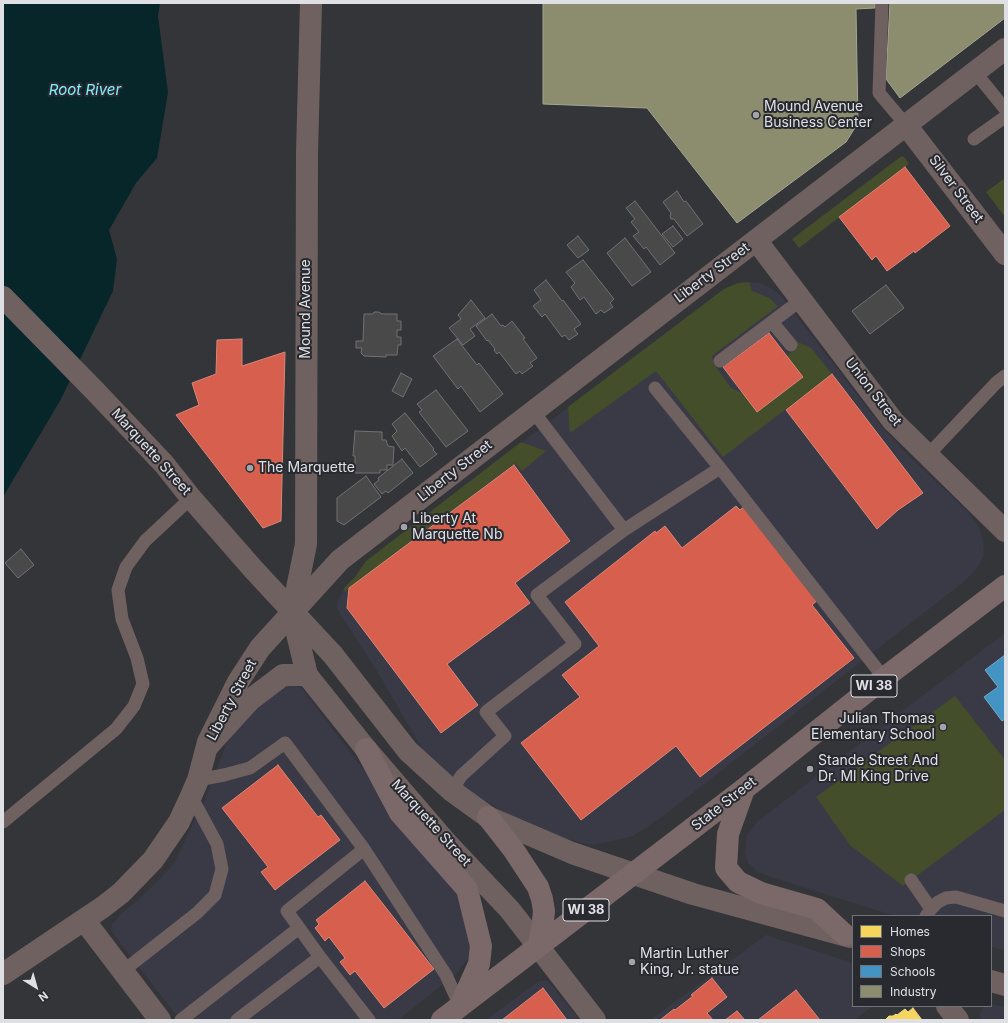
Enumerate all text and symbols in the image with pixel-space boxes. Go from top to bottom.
water label: Root River [49,81,121,99]
place label: Mound Avenue Business Center [764,99,872,132]
marker: Mound Avenue Business Center [751,110,761,120]
street label: Silver Street [925,152,987,226]
street label: Liberty Street [671,239,753,307]
street label: Mound Avenue [298,259,314,359]
street label: Union Street [841,354,905,430]
street label: Marquette Street [108,405,194,499]
street label: Liberty Street [414,437,496,505]
place label: The Marquette [258,460,355,476]
marker: The Marquette [245,463,255,473]
place label: Liberty At Marquette Nb [412,511,502,544]
marker: Liberty At Marquette Nb [399,522,409,532]
street label: Liberty Street [204,656,260,744]
road number: WI 38 [851,675,897,697]
place label: Julian Thomas Elementary School [811,711,935,744]
marker: Julian Thomas Elementary School [938,722,948,732]
place label: Stande Street And Dr. Ml King Drive [818,753,938,786]
marker: Stande Street And Dr. Ml King Drive [805,764,815,774]
street label: State Street [688,774,760,834]
street label: Marquette Street [388,776,474,870]
road number: WI 38 [563,899,609,921]
legend [852,915,992,1007]
text: Homes [890,924,930,939]
text: Shops [890,944,926,959]
place label: Martin Luther King, Jr. statue [640,946,739,978]
marker: Martin Luther King, Jr. statue [627,957,637,967]
text: Schools [890,964,935,979]
north arrow [16,967,56,1007]
text: Industry [890,984,936,999]
text: N [36,988,51,1005]

